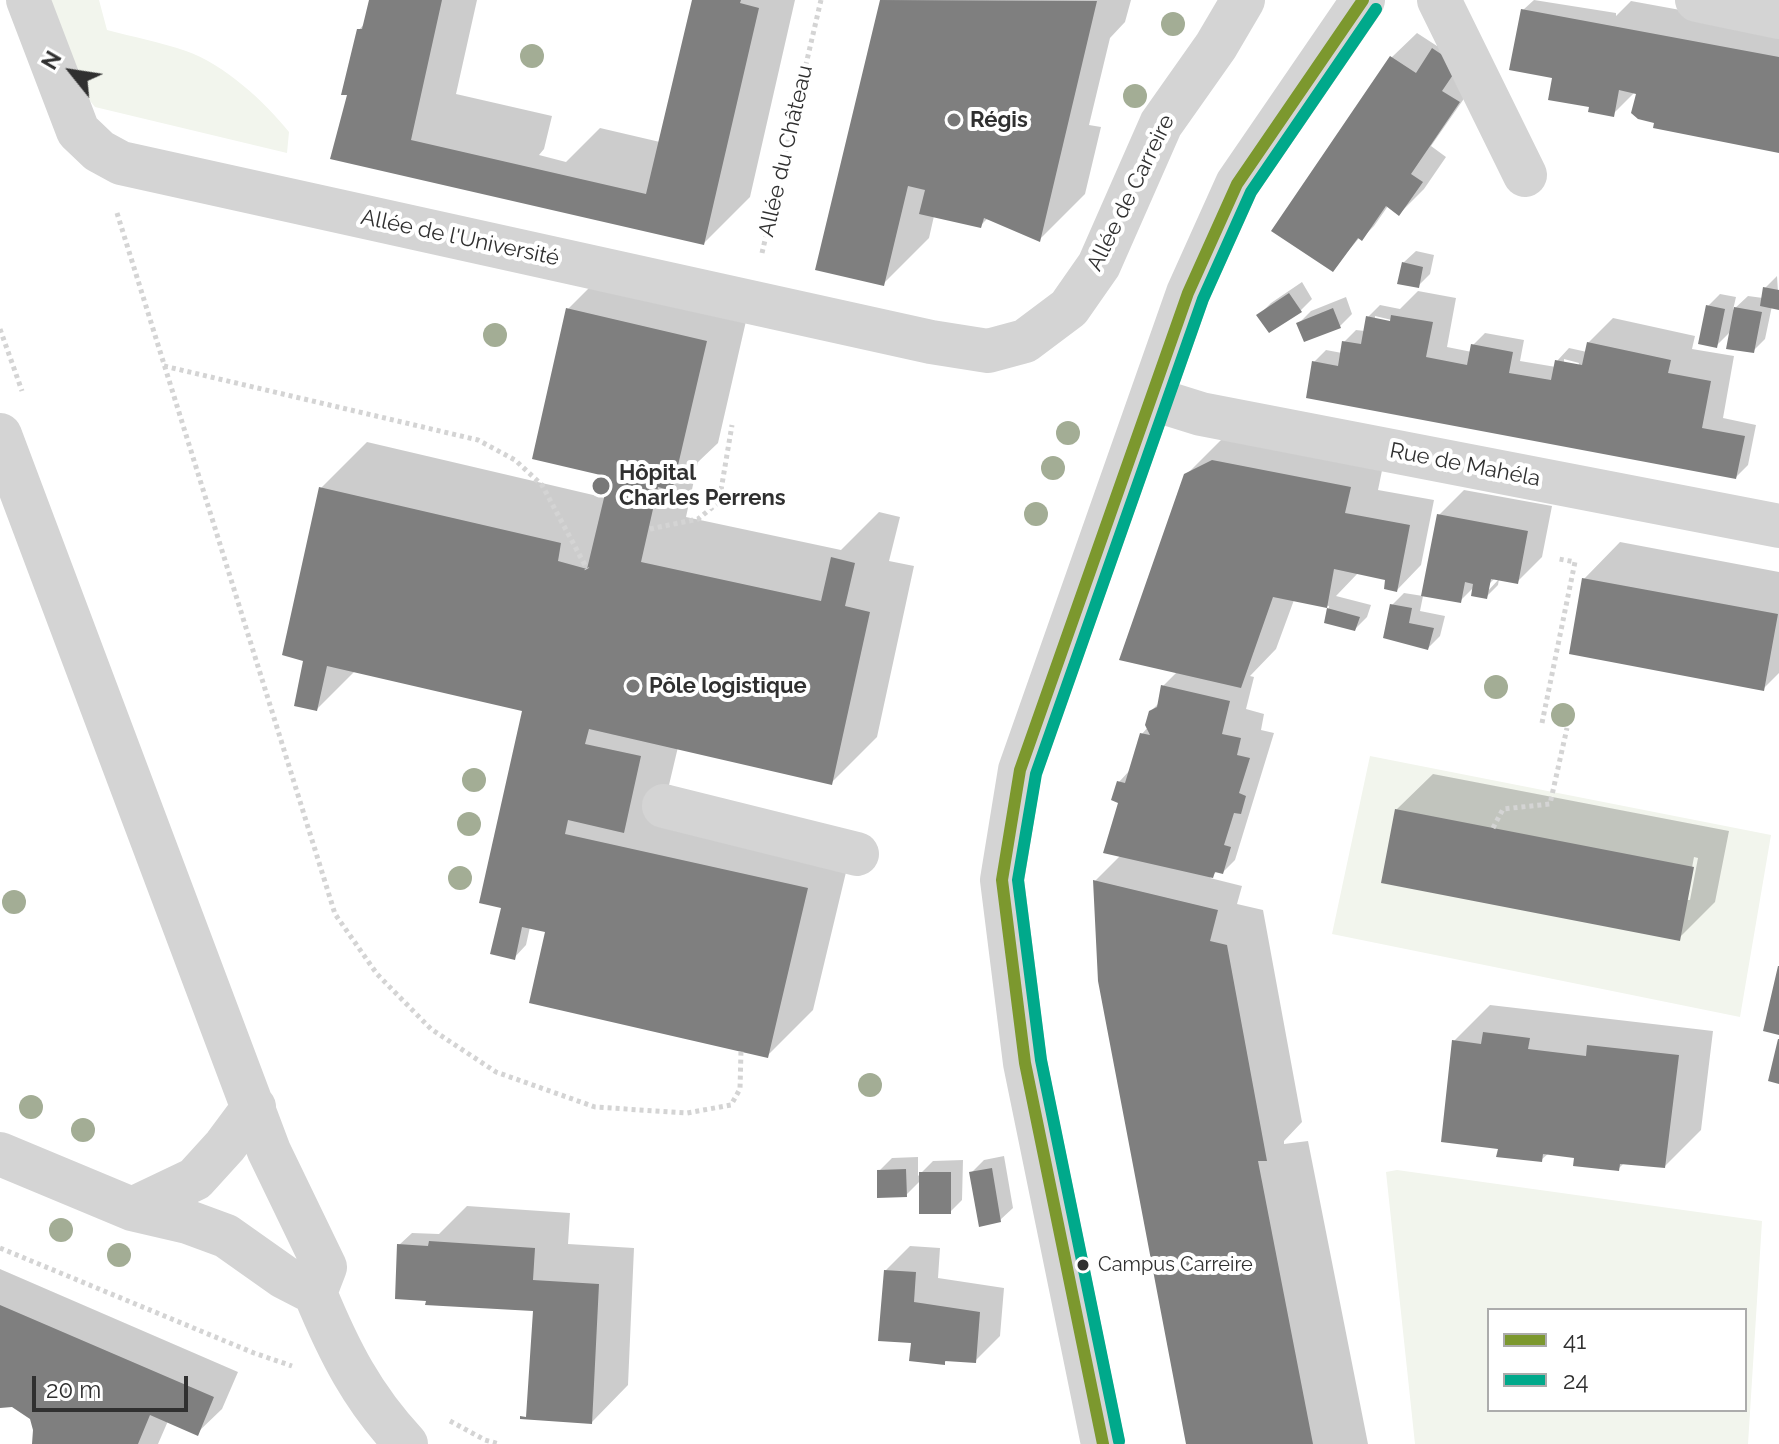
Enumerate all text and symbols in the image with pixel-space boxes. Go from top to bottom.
north arrow [32,32,112,112]
text: N [36,46,67,74]
street label: Allée du Château [753,62,819,240]
place label: Régis [970,107,1028,133]
marker: Régis [945,111,963,129]
street label: Allée de Carreire [1082,111,1180,275]
street label: Allée de l'Université [358,204,562,272]
street label: Rue de Mahéla [1387,437,1543,493]
place label: Hôpital Charles Perrens [619,460,786,512]
marker: Hôpital Charles Perrens [590,475,612,497]
place label: Pôle logistique [649,673,807,699]
marker: Pôle logistique [624,677,642,695]
place label: Campus Carreire [1098,1253,1253,1277]
marker: Campus Carreire [1075,1257,1091,1273]
legend [1487,1308,1747,1412]
text: 41 [1563,1326,1586,1355]
scale bar [36,1360,192,1410]
text: 24 [1563,1366,1589,1395]
text: 20 m [46,1375,101,1404]

